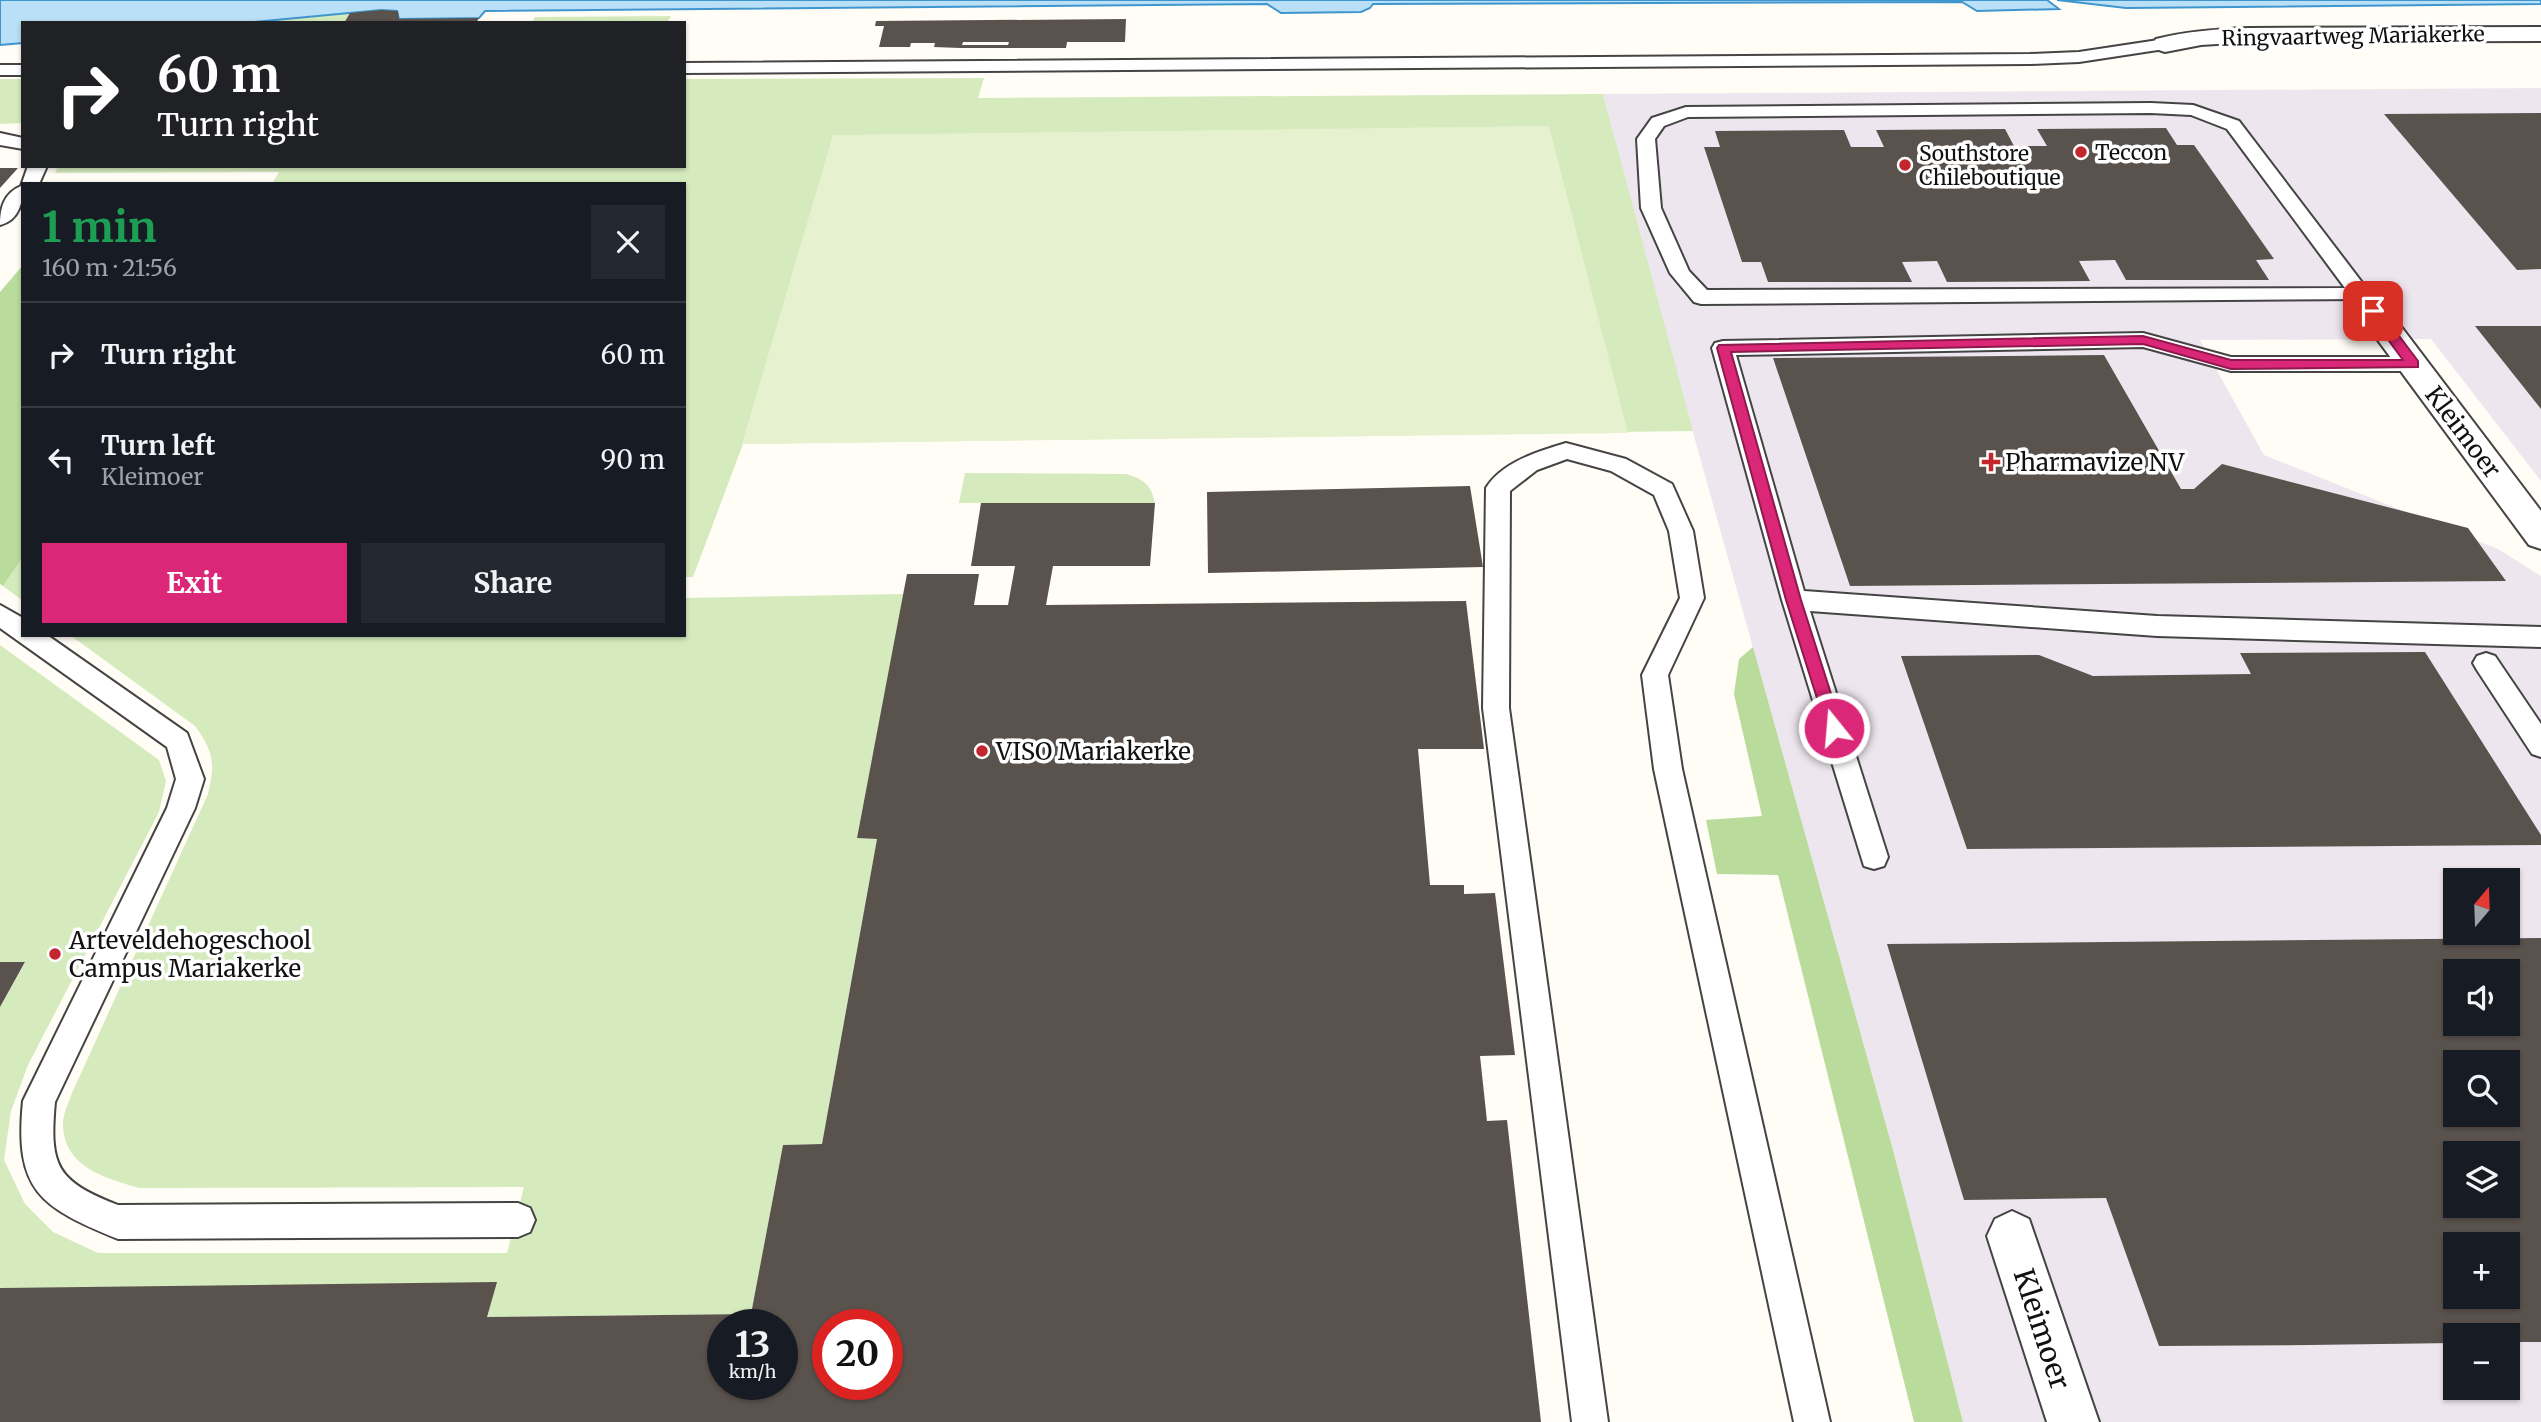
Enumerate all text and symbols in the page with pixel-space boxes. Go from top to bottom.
street label: Ringvaartweg Mariakerke [2221,20,2485,52]
text: 60 m [157,44,280,105]
icon: right [42,49,133,140]
text: Turn right [157,105,319,145]
place label: Teccon [2095,139,2167,166]
place label: Southstore Chileboutique [1919,140,2061,191]
marker: Teccon [2073,144,2089,160]
marker: Southstore Chileboutique [1897,157,1913,173]
text: 1 min [42,201,156,253]
button: close [591,205,665,279]
text: 160 m · 21:56 [42,253,177,282]
pin [2343,281,2403,341]
icon: arrive [2354,292,2392,330]
icon: right [42,336,80,374]
text: Turn right [101,338,236,371]
text: 60 m [601,338,665,371]
street label: Kleimoer [2418,380,2508,484]
text: Turn left [101,429,215,462]
icon: left [42,441,80,479]
text: 90 m [601,443,665,476]
place label: Pharmavize NV [2005,447,2185,478]
marker: Pharmavize NV [1983,454,1999,470]
text: Kleimoer [101,462,204,491]
button: Exit [42,543,347,623]
button: Share [361,543,665,623]
position arrow [1797,691,1871,765]
place label: VISO Mariakerke [995,736,1191,767]
marker: VISO Mariakerke [974,743,990,759]
north arrow [2443,868,2520,945]
map controls [2443,868,2520,1400]
place label: Arteveldehogeschool Campus Mariakerke [68,925,311,984]
marker: Arteveldehogeschool Campus Mariakerke [47,946,63,962]
button: sound [2443,959,2520,1036]
button: search [2443,1050,2520,1127]
button: layers [2443,1141,2520,1218]
button: + [2443,1232,2520,1309]
street label: Kleimoer [2006,1264,2078,1394]
speed limit sign: 20 [812,1309,903,1400]
text: 13 [735,1323,770,1367]
button: − [2443,1323,2520,1400]
text: km/h [729,1360,776,1383]

